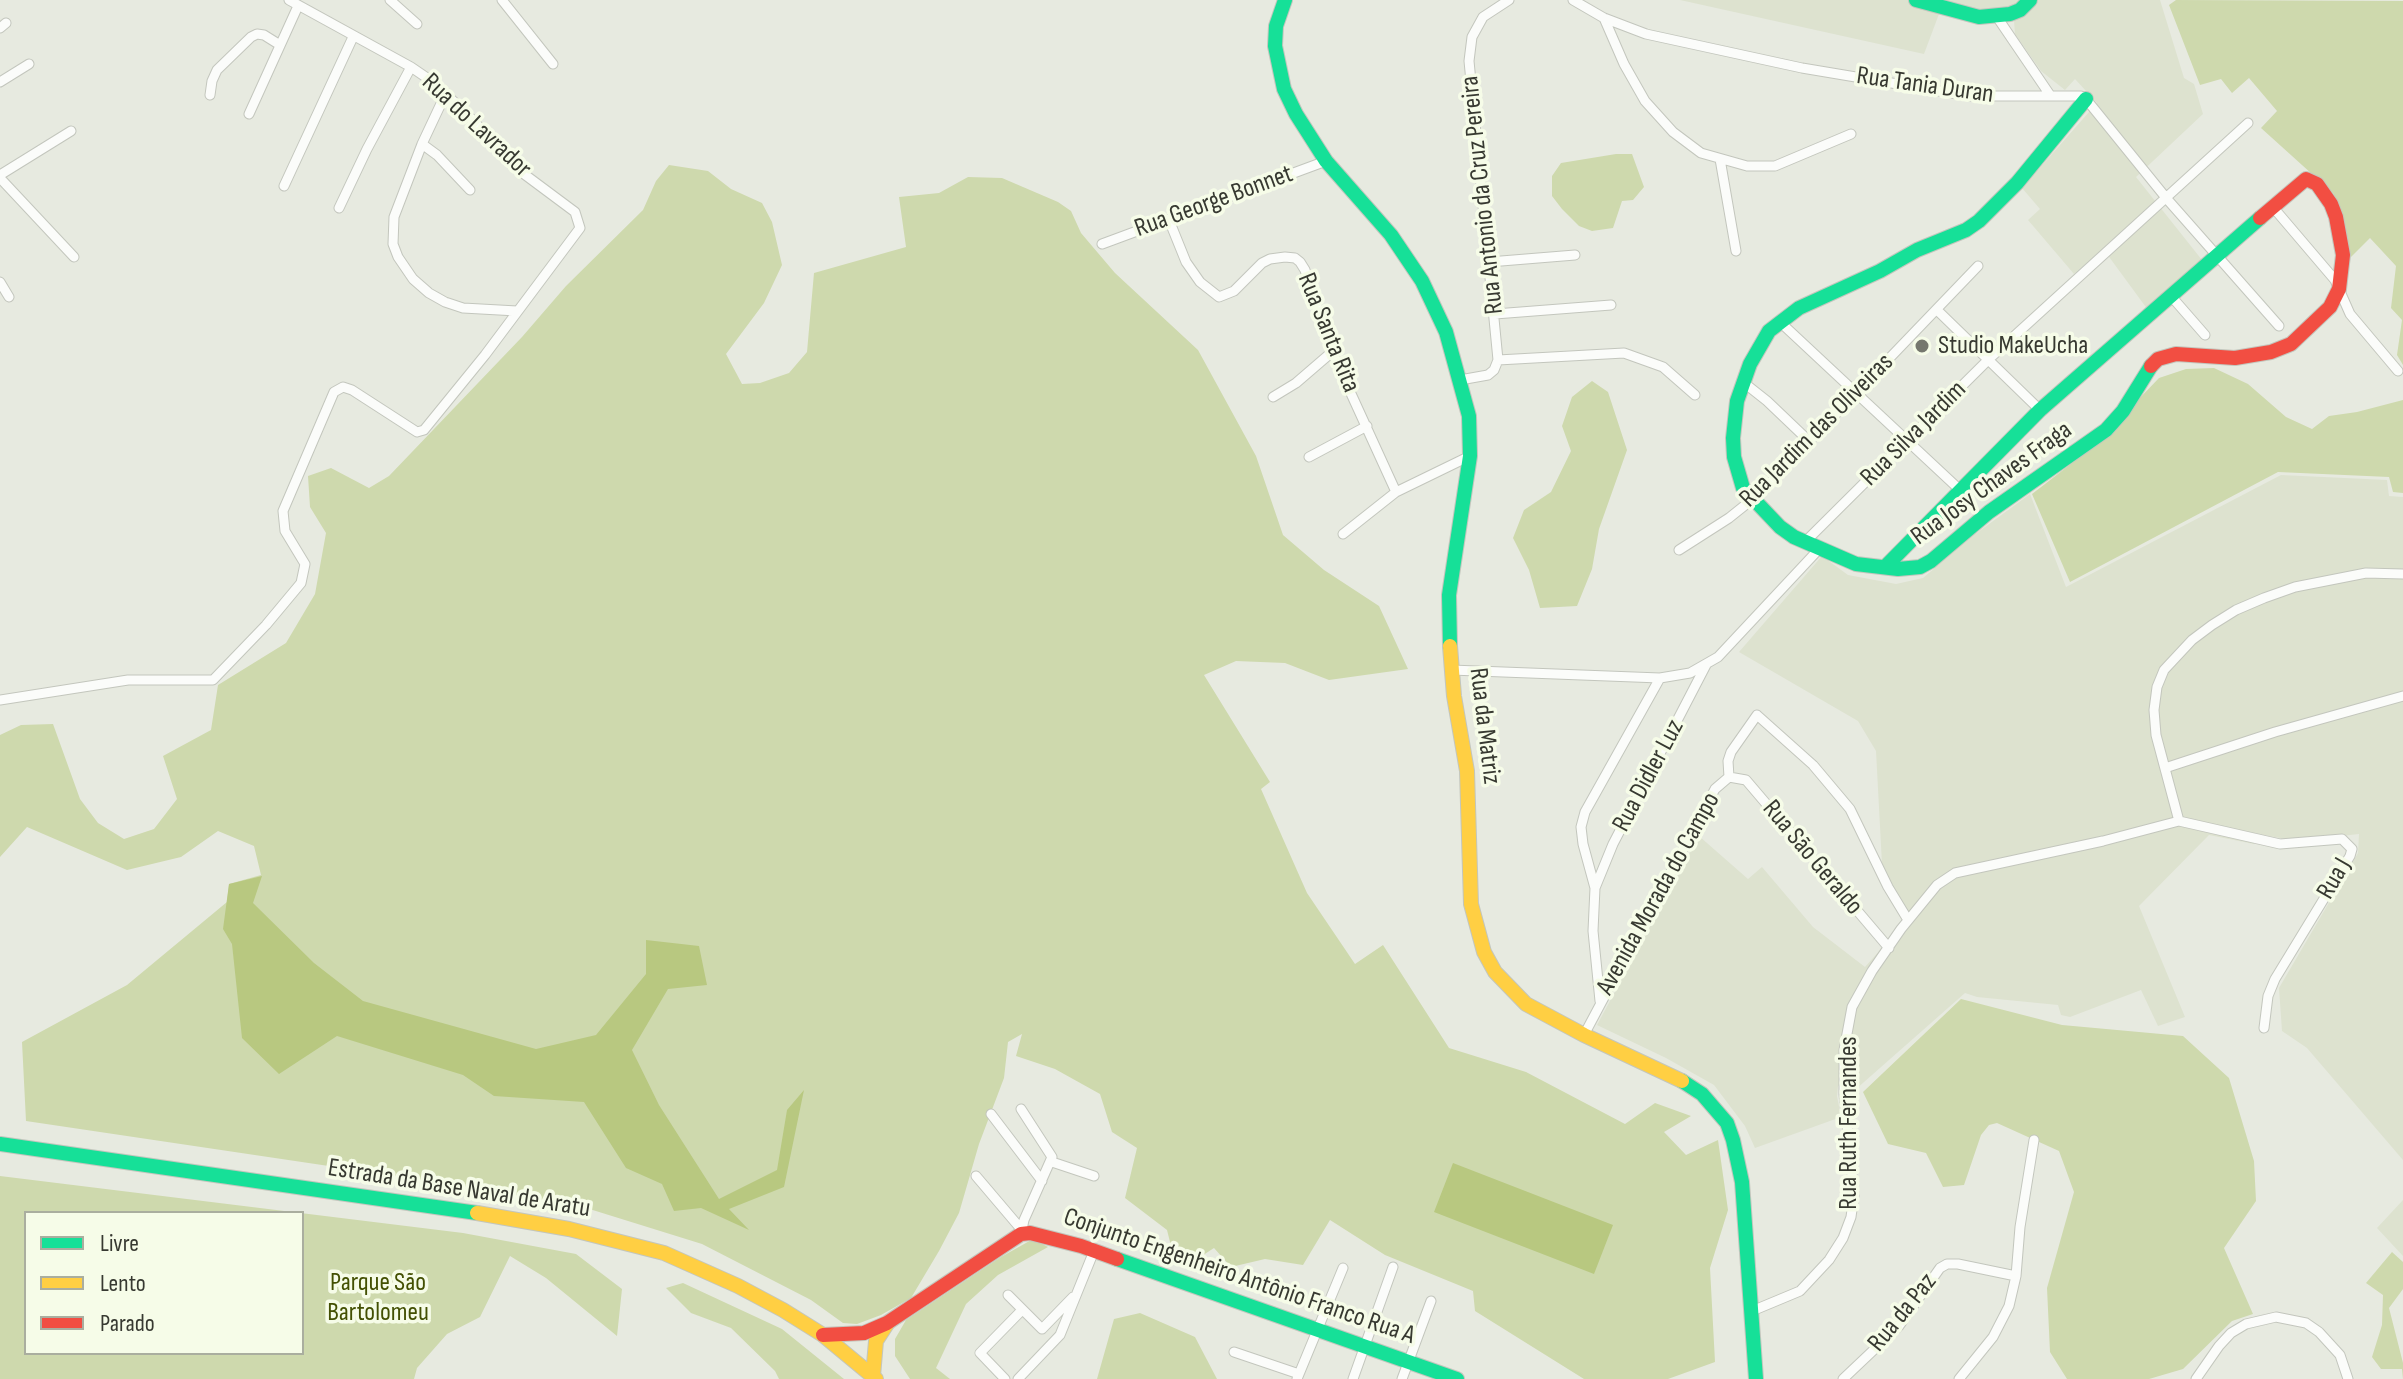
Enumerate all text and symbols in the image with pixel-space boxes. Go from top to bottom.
street label: Rua Tania Duran [1855,61,1995,111]
street label: Rua do Lavrador [415,67,537,185]
street label: Rua Antonio da Cruz Pereira [1455,74,1511,316]
street label: Rua George Bonnet [1131,159,1297,245]
street label: Rua Santa Rita [1290,269,1366,397]
place label: Studio MakeUcha [1938,330,2088,362]
marker: Studio MakeUcha [1913,337,1931,355]
street label: Rua Jardim das Oliveiras [1734,348,1900,514]
street label: Rua Silva Jardim [1855,375,1973,493]
street label: Rua Josy Chaves Fraga [1906,415,2078,553]
street label: Rua da Matriz [1461,666,1507,786]
street label: Rua Didler Luz [1607,715,1691,837]
street label: Avenida Morada do Campo [1590,787,1728,1001]
street label: Rua São Geraldo [1755,794,1869,922]
street label: Rua J [2311,853,2359,905]
street label: Rua Ruth Fernandes [1833,1036,1865,1210]
street label: Estrada da Base Naval de Aratu [326,1153,592,1225]
street label: Conjunto Engenheiro Antônio Franco Rua A [1059,1202,1419,1352]
legend [24,1211,304,1355]
text: Livre [100,1229,139,1258]
park label: Parque São Bartolomeu [327,1267,429,1328]
street label: Rua da Paz [1862,1267,1944,1359]
text: Lento [100,1269,146,1298]
text: Parado [100,1309,155,1338]

